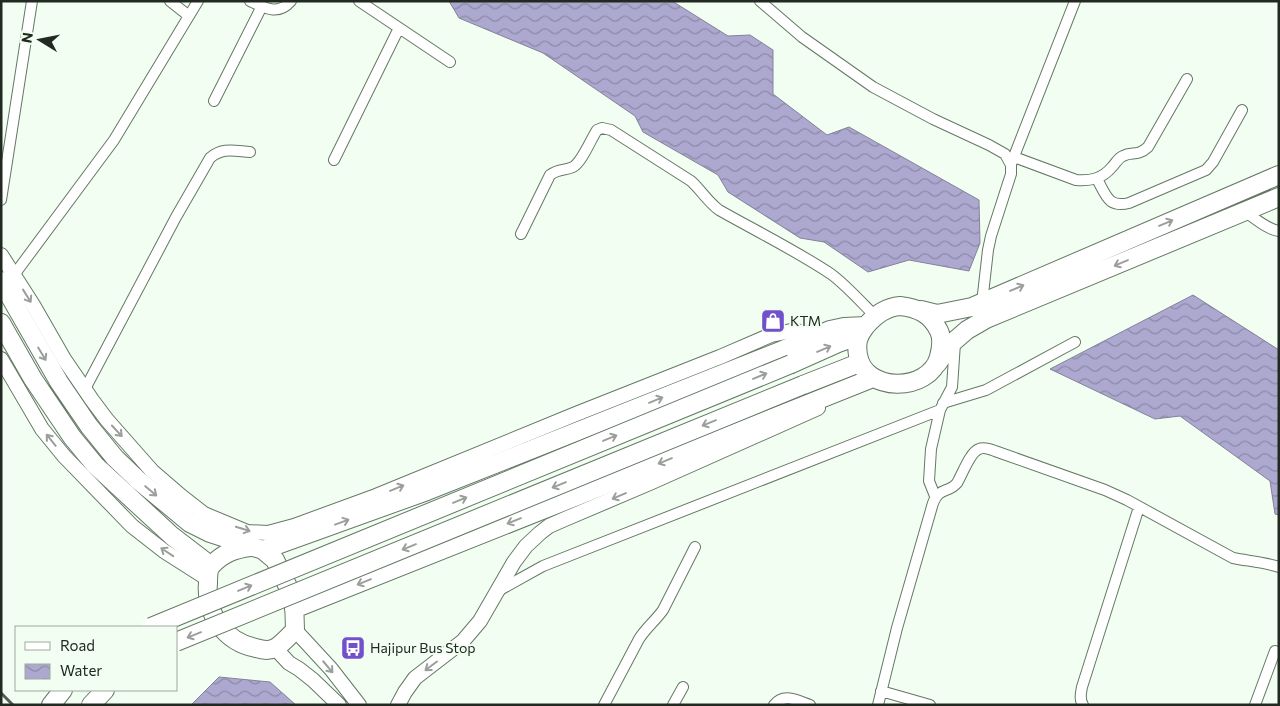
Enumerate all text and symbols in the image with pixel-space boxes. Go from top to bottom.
north arrow [15,15,65,65]
text: N [17,31,36,44]
one-way arrow [1158,218,1173,228]
one-way arrow [1114,258,1129,268]
one-way arrow [1009,282,1024,292]
one-way arrow [23,289,33,303]
shop icon: KTM [760,308,786,334]
place label: KTM [790,312,821,329]
one-way arrow [816,344,831,354]
one-way arrow [38,347,48,361]
one-way arrow [752,371,767,380]
one-way arrow [648,395,664,404]
one-way arrow [702,419,717,429]
one-way arrow [111,425,123,437]
one-way arrow [45,433,56,446]
one-way arrow [602,433,617,442]
one-way arrow [658,457,674,466]
one-way arrow [552,481,567,490]
one-way arrow [389,482,404,492]
one-way arrow [144,485,157,497]
one-way arrow [612,492,627,501]
one-way arrow [452,494,467,504]
one-way arrow [334,517,349,526]
one-way arrow [507,518,522,527]
one-way arrow [235,525,251,535]
one-way arrow [402,542,417,552]
one-way arrow [160,547,174,557]
one-way arrow [356,578,371,587]
one-way arrow [237,583,252,593]
legend [15,626,178,691]
one-way arrow [186,631,202,640]
bus stop icon: Hajipur Bus Stop [340,635,366,661]
text: Road [60,636,95,654]
place label: Hajipur Bus Stop [370,639,476,656]
one-way arrow [322,660,334,673]
one-way arrow [424,660,437,671]
text: Water [60,661,102,679]

